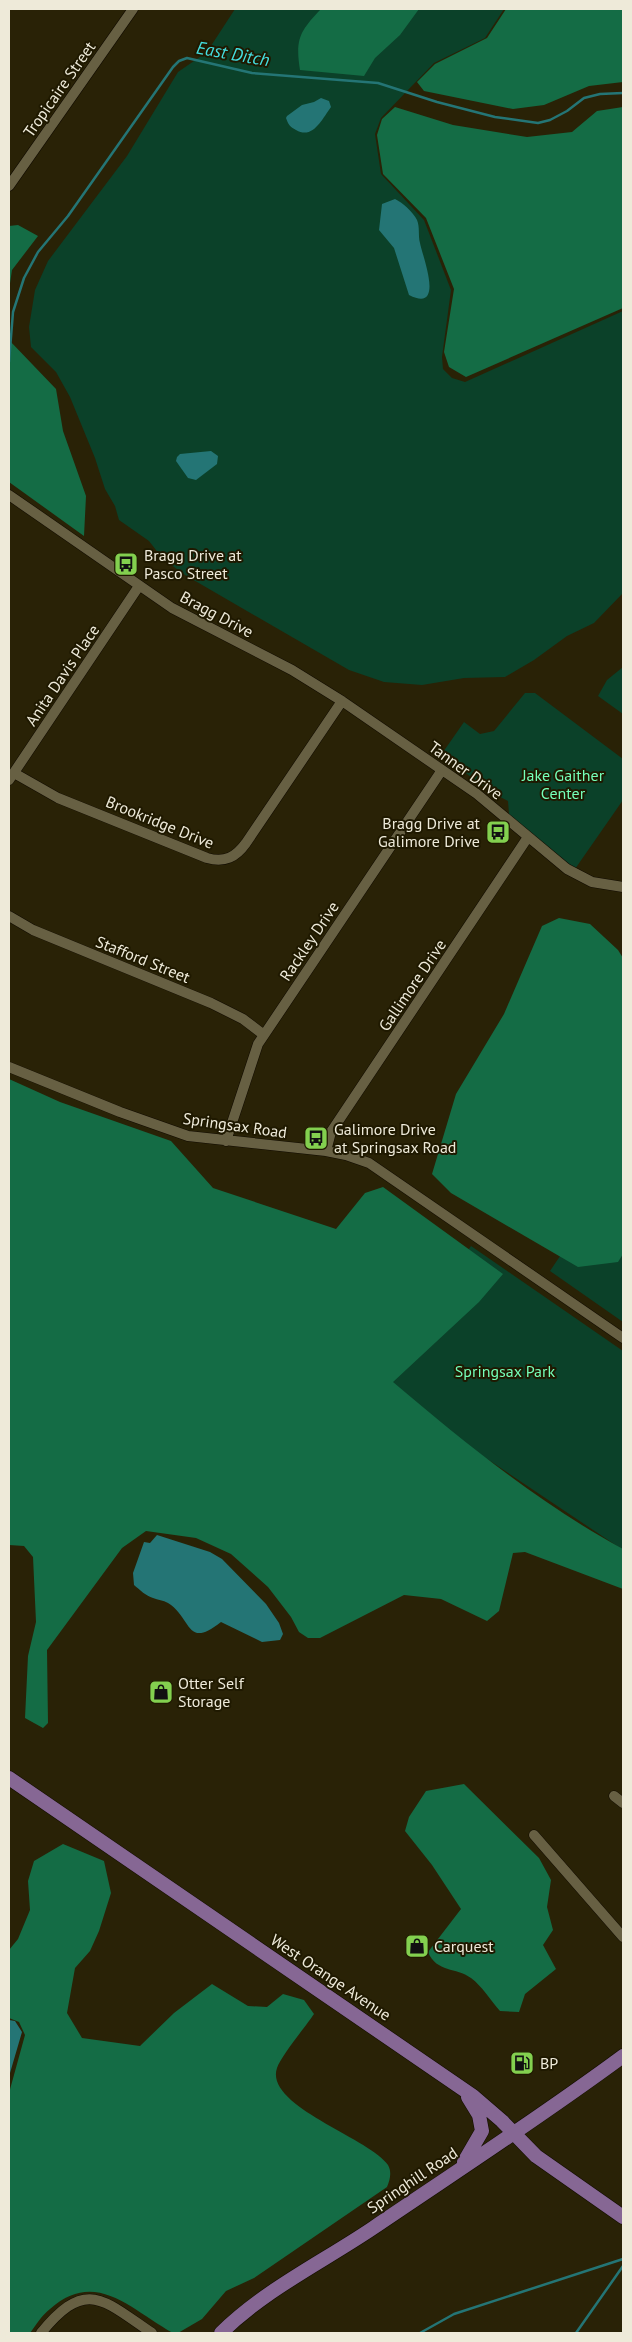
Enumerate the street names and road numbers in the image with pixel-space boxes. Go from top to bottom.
street label: Tropicaire Street [19,37,100,141]
street label: Bragg Drive [177,586,257,642]
street label: Anita Davis Place [21,621,103,729]
street label: Tanner Drive [425,737,507,803]
street label: Brookridge Drive [103,791,217,853]
street label: Rackley Drive [275,897,343,985]
street label: Stafford Street [93,931,193,987]
street label: Gallimore Drive [374,935,450,1035]
street label: Springsax Road [182,1108,288,1142]
street label: West Orange Avenue [267,1929,395,2025]
street label: Springhill Road [363,2142,461,2218]

